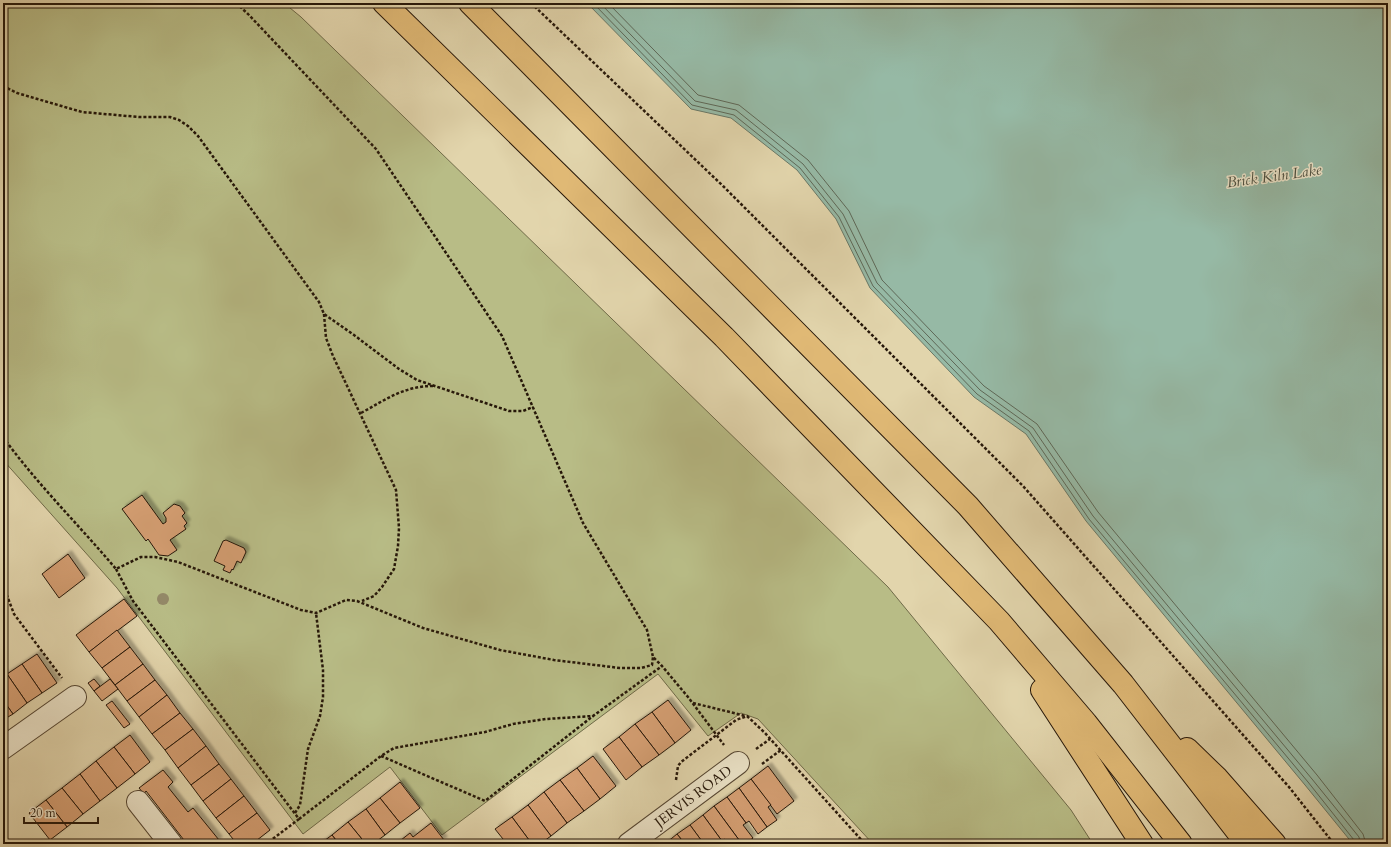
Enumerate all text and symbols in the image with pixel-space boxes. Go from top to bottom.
water label: Brick Kiln Lake [1225,159,1323,193]
street label: JERVIS ROAD [649,761,736,833]
scale bar [24,799,98,825]
text: 20 m [30,805,57,821]

